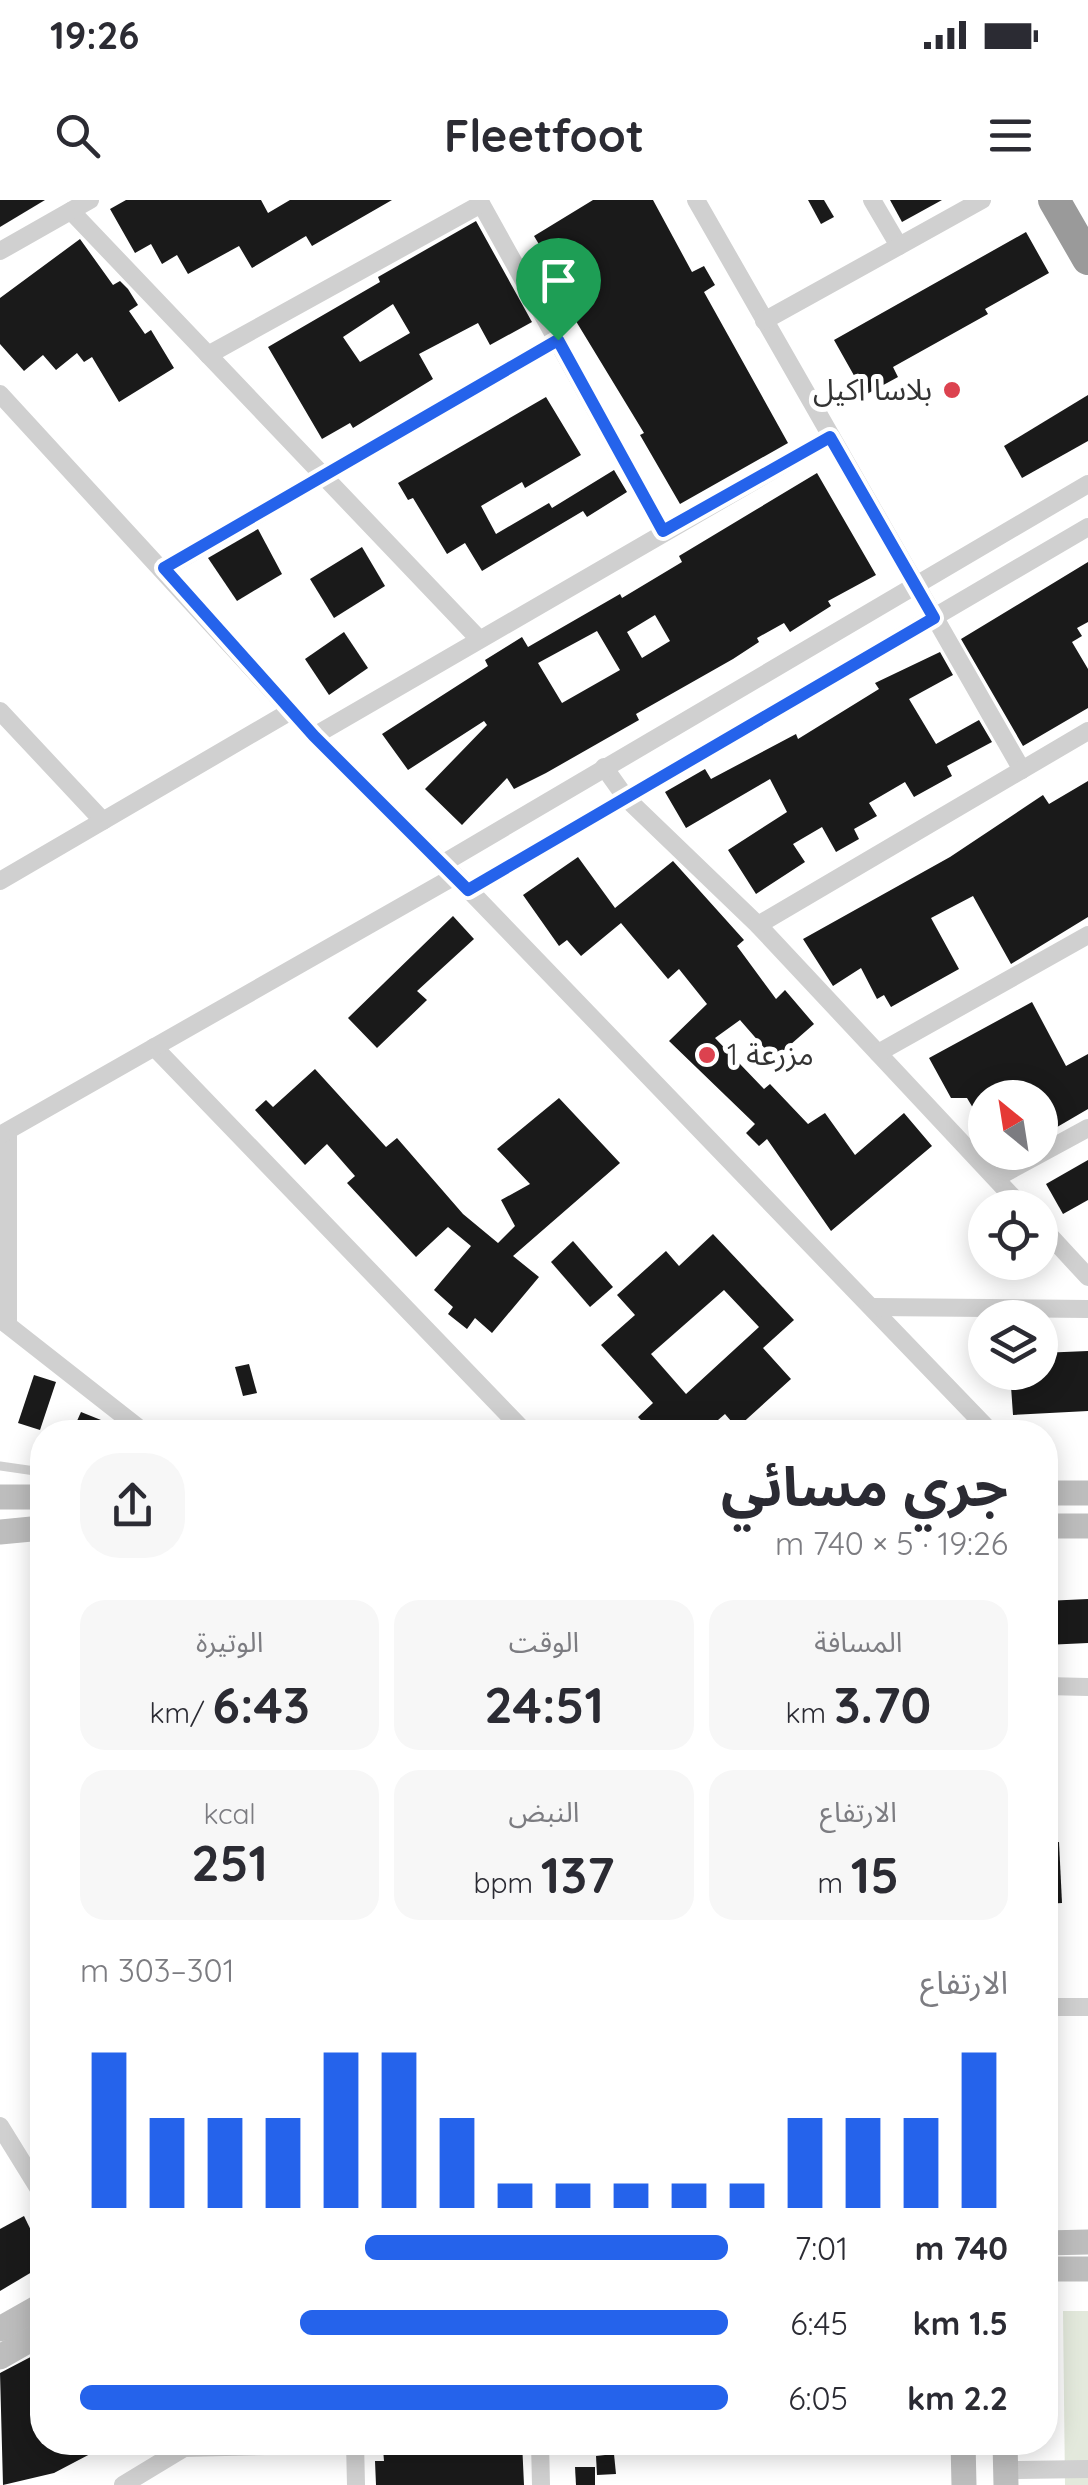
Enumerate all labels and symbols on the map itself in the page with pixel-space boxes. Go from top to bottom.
pin [516,238,601,341]
place label: بلاسا اكيل [813,370,932,408]
marker: بلاسا اكيل [941,379,963,401]
place label: مزرعة 1 [727,1035,814,1073]
marker: مزرعة 1 [696,1044,718,1066]
north arrow [968,1080,1058,1170]

